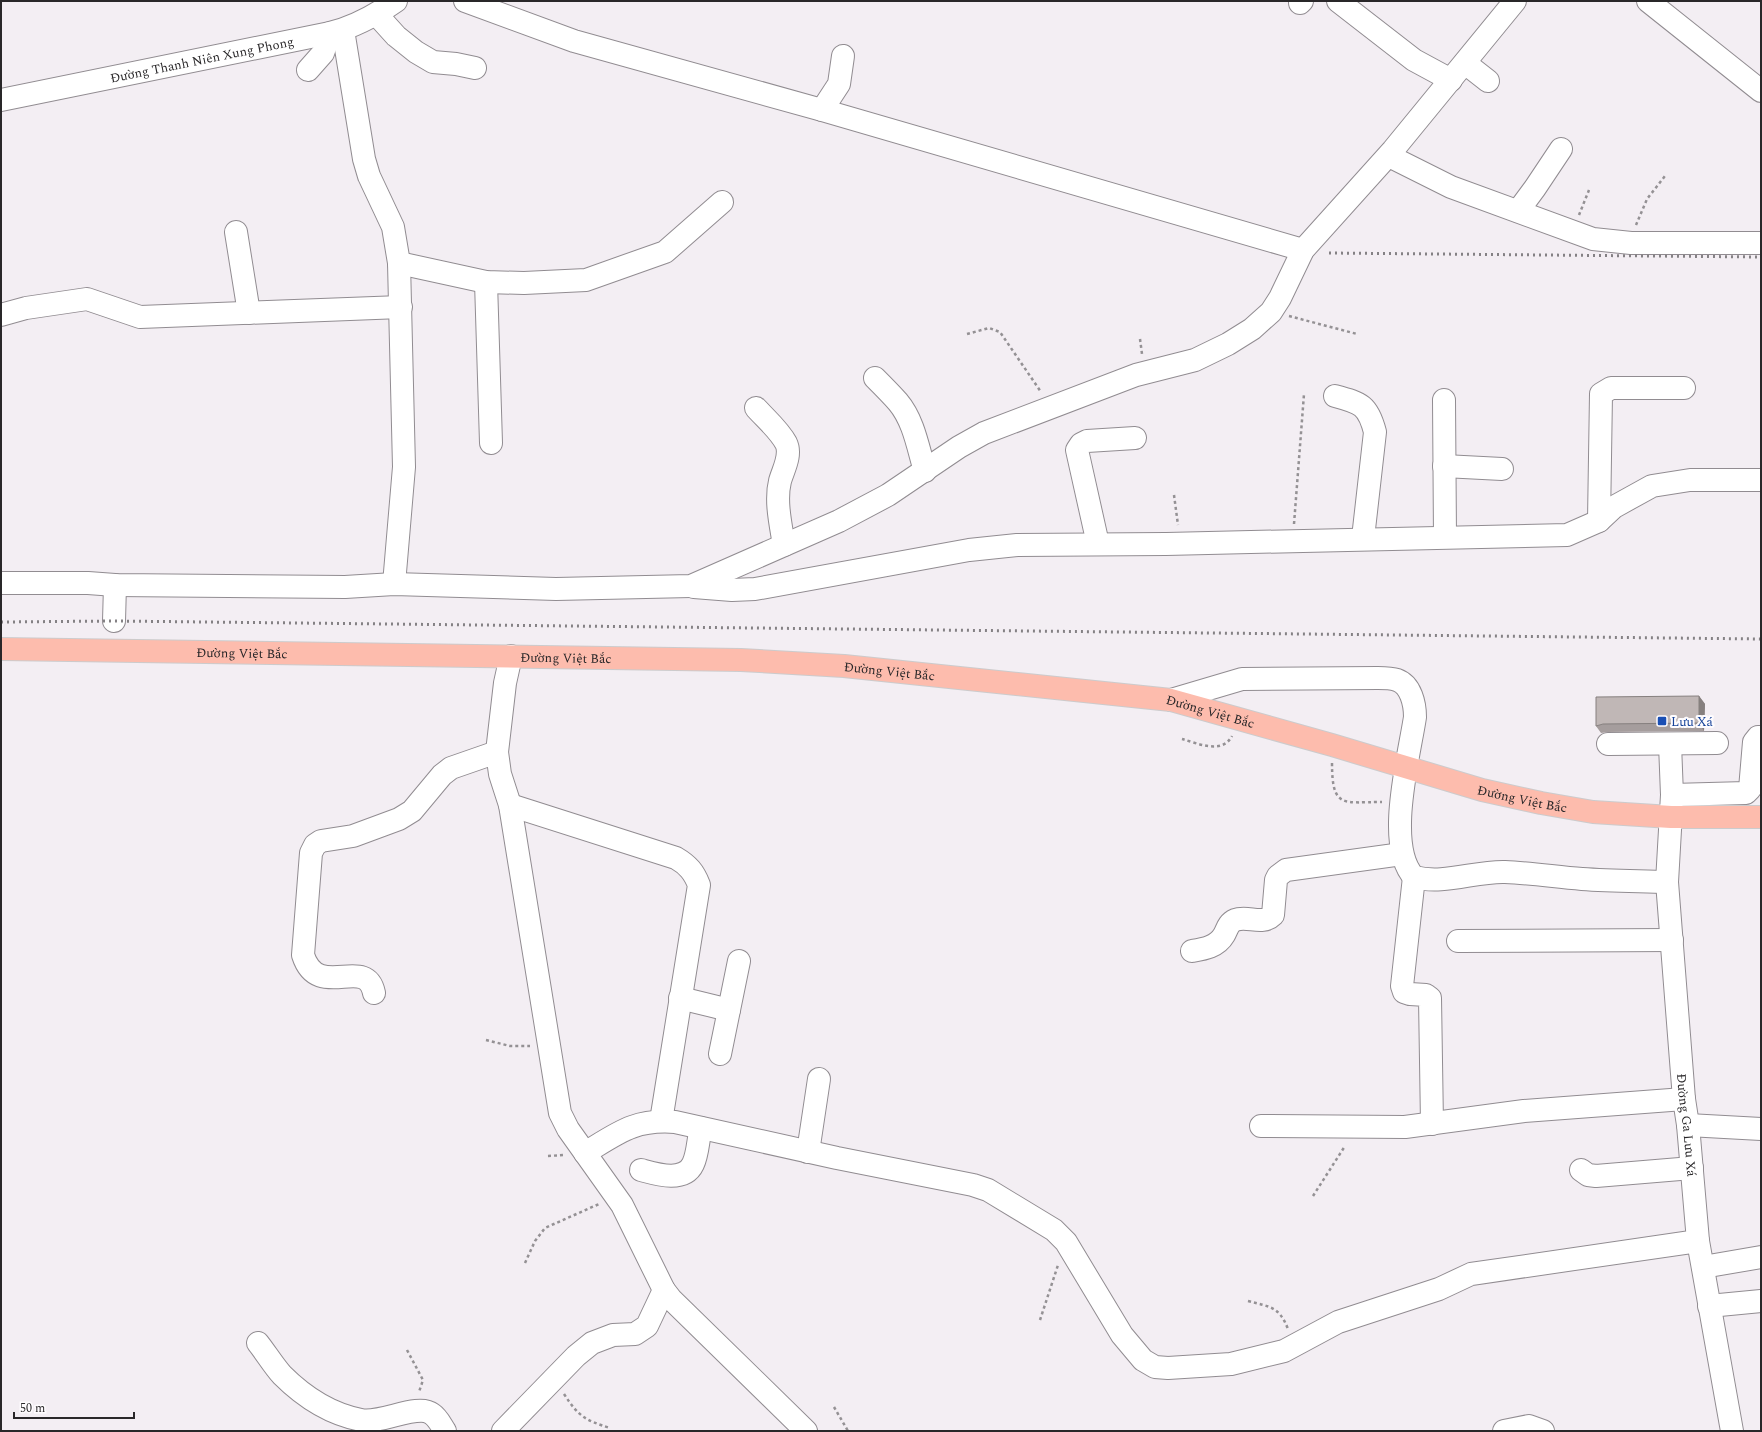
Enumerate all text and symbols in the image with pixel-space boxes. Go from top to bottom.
street label: Đường Thanh Niên Xung Phong [108,32,296,89]
street label: Đường Việt Bắc [196,643,288,664]
street label: Đường Việt Bắc [520,648,612,669]
street label: Đường Việt Bắc [843,657,936,686]
street label: Đường Việt Bắc [1164,690,1257,734]
place label: Lưu Xá [1671,712,1713,732]
marker: Lưu Xá [1656,715,1668,727]
street label: Đường Việt Bắc [1475,780,1569,818]
street label: Đường Ga Lưu Xá [1671,1073,1701,1178]
scale bar [14,1394,134,1420]
text: 50 m [20,1399,45,1418]

